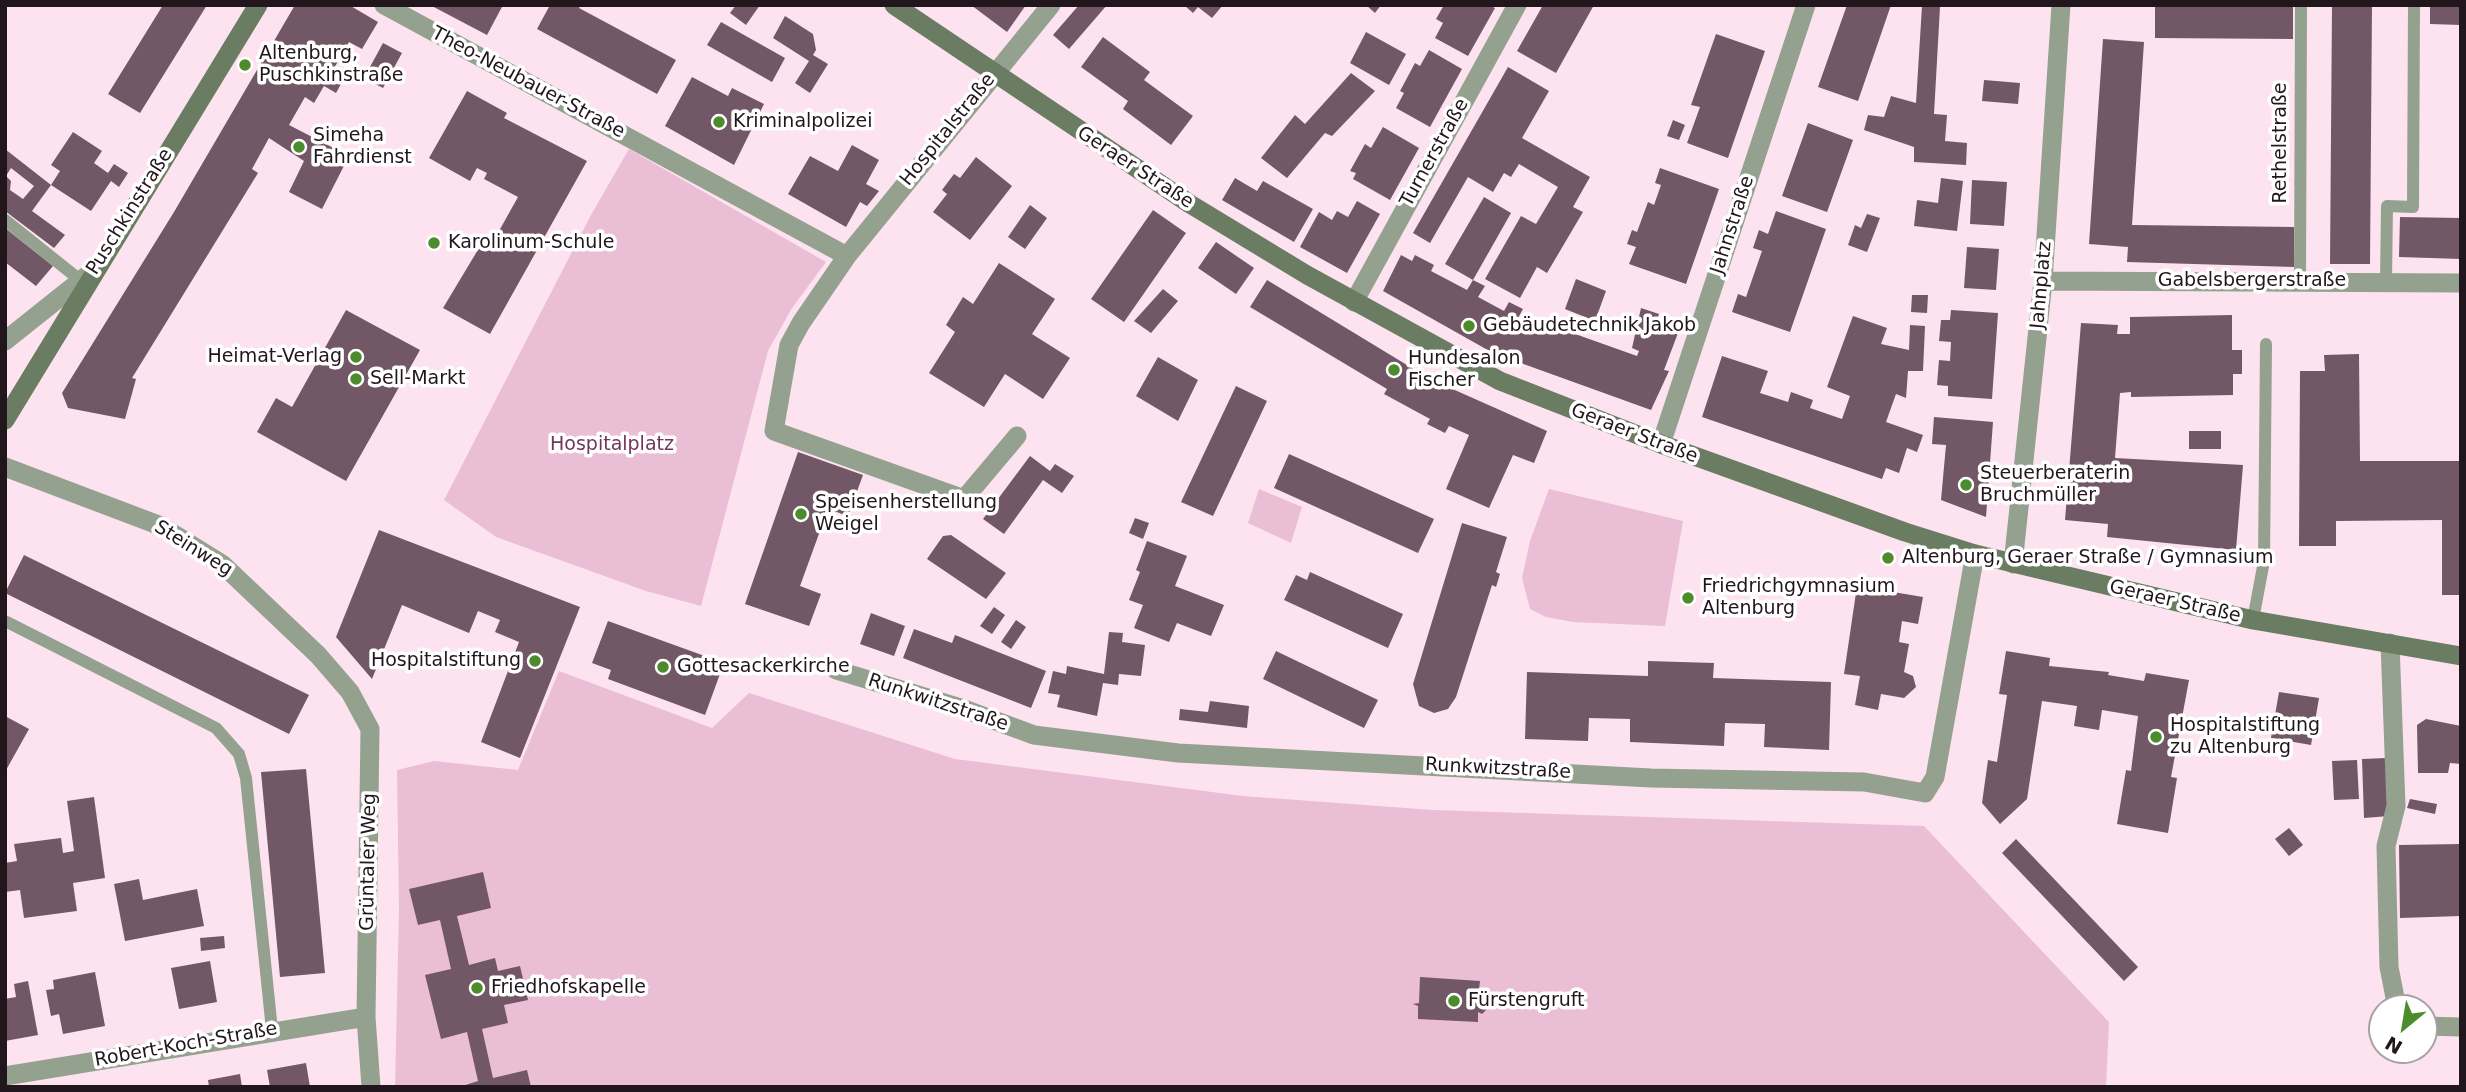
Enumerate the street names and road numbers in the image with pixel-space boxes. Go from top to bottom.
street label: Theo-Neubauer-Straße [427,22,629,144]
street label: Hospitalstraße [896,69,1000,191]
street label: Rethelstraße [2270,83,2292,203]
street label: Turnerstraße [1396,95,1474,211]
street label: Geraer Straße [1073,122,1197,214]
street label: Puschkinstraße [82,145,178,279]
street label: Jahnstraße [1706,173,1760,277]
street label: Jahnplatz [2027,240,2057,330]
street label: Gabelsbergerstraße [2158,270,2346,292]
street label: Geraer Straße [1567,399,1701,469]
street label: Steinweg [150,516,236,582]
street label: Geraer Straße [2107,576,2243,628]
street label: Runkwitzstraße [865,670,1011,736]
street label: Runkwitzstraße [1424,754,1572,784]
street label: Grüntaler Weg [356,793,382,931]
street label: Robert-Koch-Straße [93,1018,279,1072]

